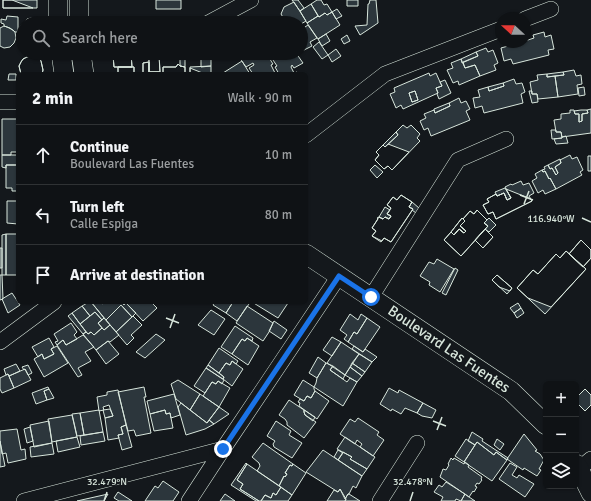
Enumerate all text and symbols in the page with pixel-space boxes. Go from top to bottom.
north arrow [495,12,531,48]
search box [16,16,308,60]
icon: search [30,27,52,49]
text: Search here [62,29,138,47]
text: 2 min [32,88,73,109]
text: Walk · 90 m [228,90,292,106]
text: Continue [70,138,129,156]
icon: ahead [32,144,54,166]
text: 10 m [265,147,292,163]
text: Boulevard Las Fuentes [70,156,194,172]
text: Turn left [70,198,124,216]
icon: left [32,204,54,226]
text: 80 m [265,207,292,223]
text: 116.940°W [527,213,575,225]
text: Calle Espiga [70,216,138,232]
icon: arrive [32,264,54,286]
text: Arrive at destination [70,266,205,284]
route start [362,288,380,306]
street label: Boulevard Las Fuentes [385,301,514,397]
map controls [543,381,579,489]
button: + [543,381,579,417]
button: − [543,417,579,453]
route end [214,440,232,458]
button: layers [543,453,579,489]
text: 32.479°N [87,476,127,488]
text: 32.478°N [393,476,433,488]

